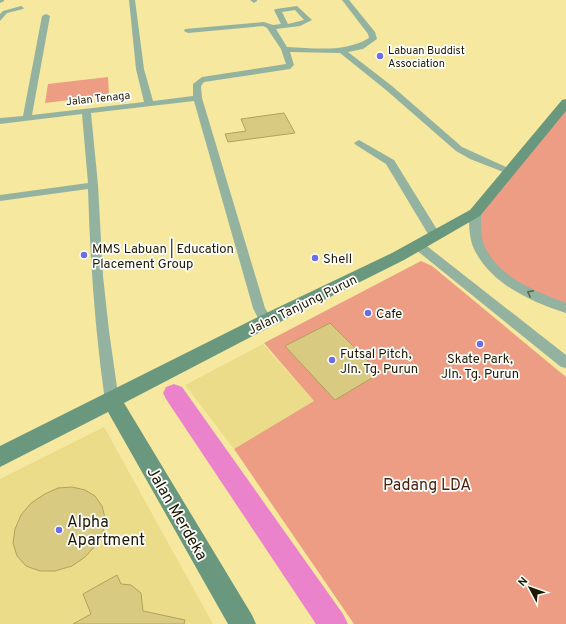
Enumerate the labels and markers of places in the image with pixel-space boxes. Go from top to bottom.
place label: Labuan Buddist Association [388,44,465,71]
marker: Labuan Buddist Association [375,51,385,61]
place label: MMS Labuan | Education Placement Group [92,238,234,273]
marker: MMS Labuan | Education Placement Group [79,250,89,260]
place label: Shell [323,252,352,268]
marker: Shell [310,253,320,263]
place label: Cafe [376,307,402,323]
marker: Cafe [363,308,373,318]
marker: Skate Park, Jln. Tg. Purun [475,339,485,349]
place label: Futsal Pitch, Jln. Tg. Purun [340,347,418,378]
place label: Skate Park, Jln. Tg. Purun [441,352,519,383]
marker: Futsal Pitch, Jln. Tg. Purun [327,355,337,365]
place label: Alpha Apartment [67,513,145,551]
marker: Alpha Apartment [54,525,64,535]

